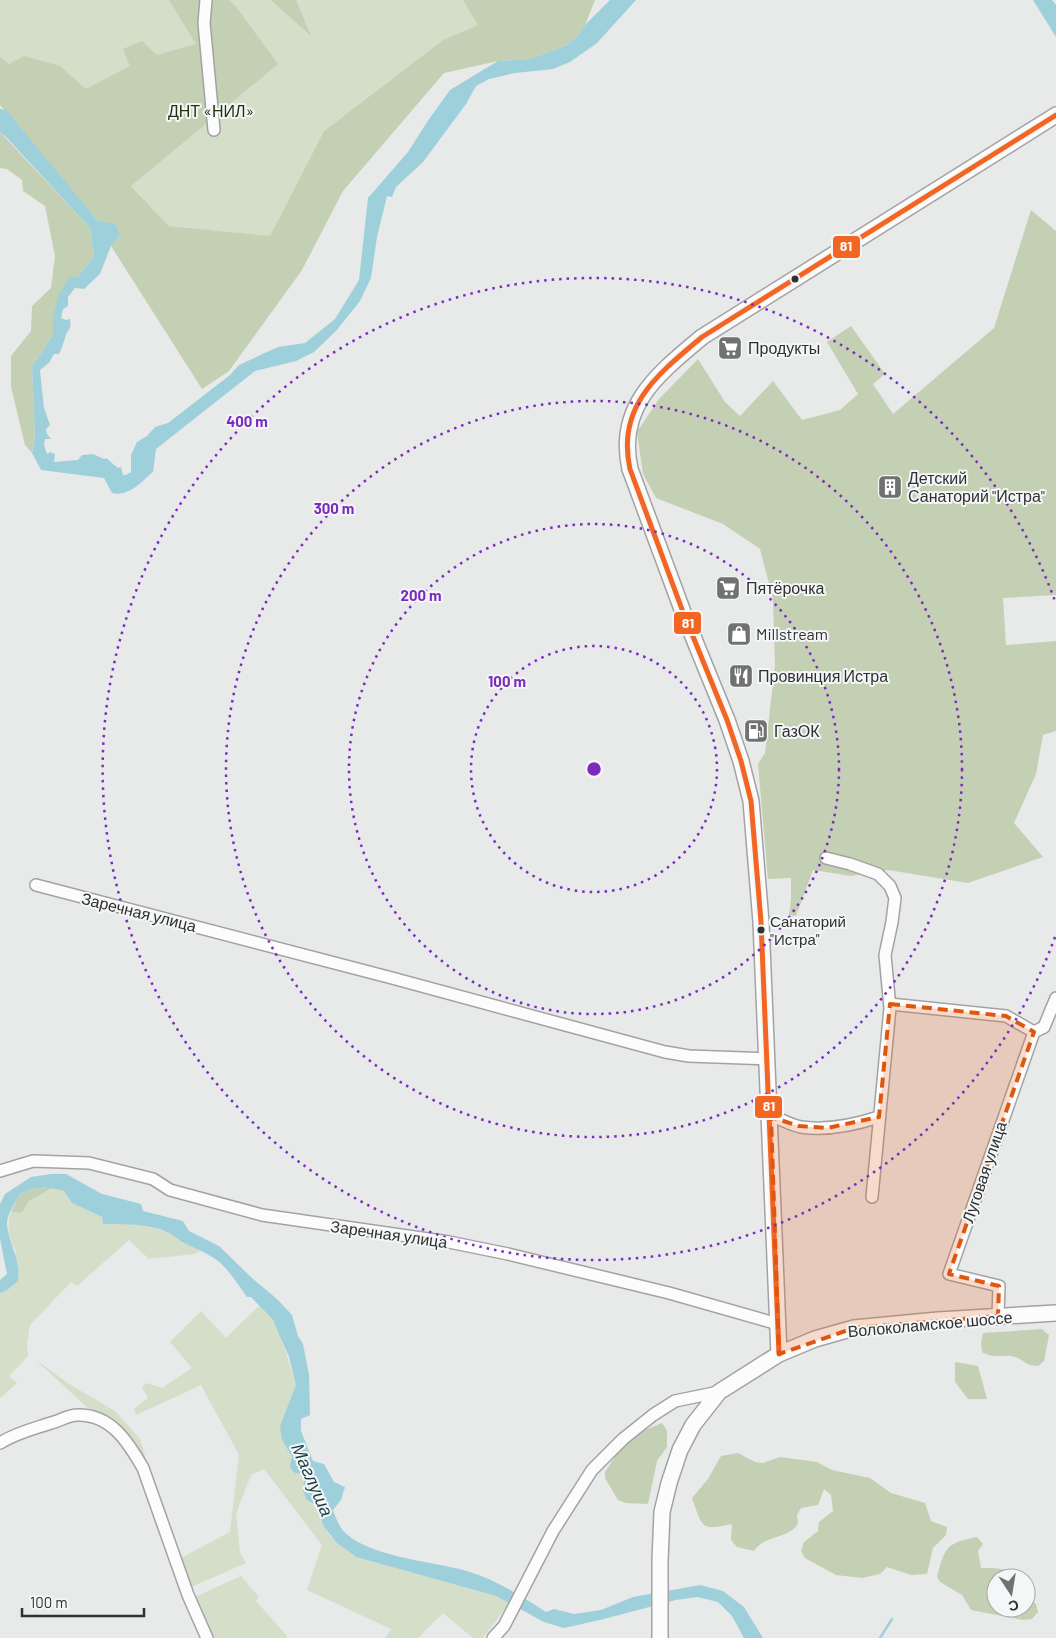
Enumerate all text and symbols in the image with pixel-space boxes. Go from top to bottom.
park label: ДНТ «НИЛ» [168,101,254,120]
line badge: 81 [832,235,861,259]
text: 81 [840,237,852,254]
unlabelled marker [790,274,800,284]
supermarket icon: Продукты [717,335,743,361]
place label: Продукты [748,338,820,357]
text: 400 m [226,412,268,430]
place label: Детский Санаторий "Истра" [908,468,1045,505]
building icon: Детский Санаторий "Истра" [877,474,903,500]
text: 300 m [314,499,354,517]
supermarket icon: Пятёрочка [715,575,741,601]
place label: Пятёрочка [746,578,825,597]
text: 200 m [400,586,442,604]
line badge: 81 [673,611,702,635]
text: 81 [682,614,694,631]
shop icon: Millstream [726,621,752,647]
place label: Millstream [756,624,828,643]
restaurant icon: Провинция Истра [728,663,754,689]
place label: Провинция Истра [758,666,888,685]
text: 100 m [488,672,526,690]
fuel station icon: ГазОК [743,718,769,744]
place label: ГазОК [774,721,820,740]
centre of rings [585,760,603,778]
street label: Заречная улица [80,888,199,935]
place label: Санаторий "Истра" [770,912,846,948]
marker: Санаторий "Истра" [756,925,766,935]
line badge: 81 [754,1095,783,1119]
text: 81 [763,1097,775,1114]
street label: Луговая улица [957,1118,1010,1225]
street label: Заречная улица [329,1216,449,1251]
street label: Волоколамское шоссе [847,1307,1013,1340]
water label: Маглуша [287,1440,339,1520]
north arrow [986,1568,1036,1618]
scale bar [22,1586,145,1618]
text: 100 m [30,1593,68,1611]
text: С [1007,1597,1021,1616]

